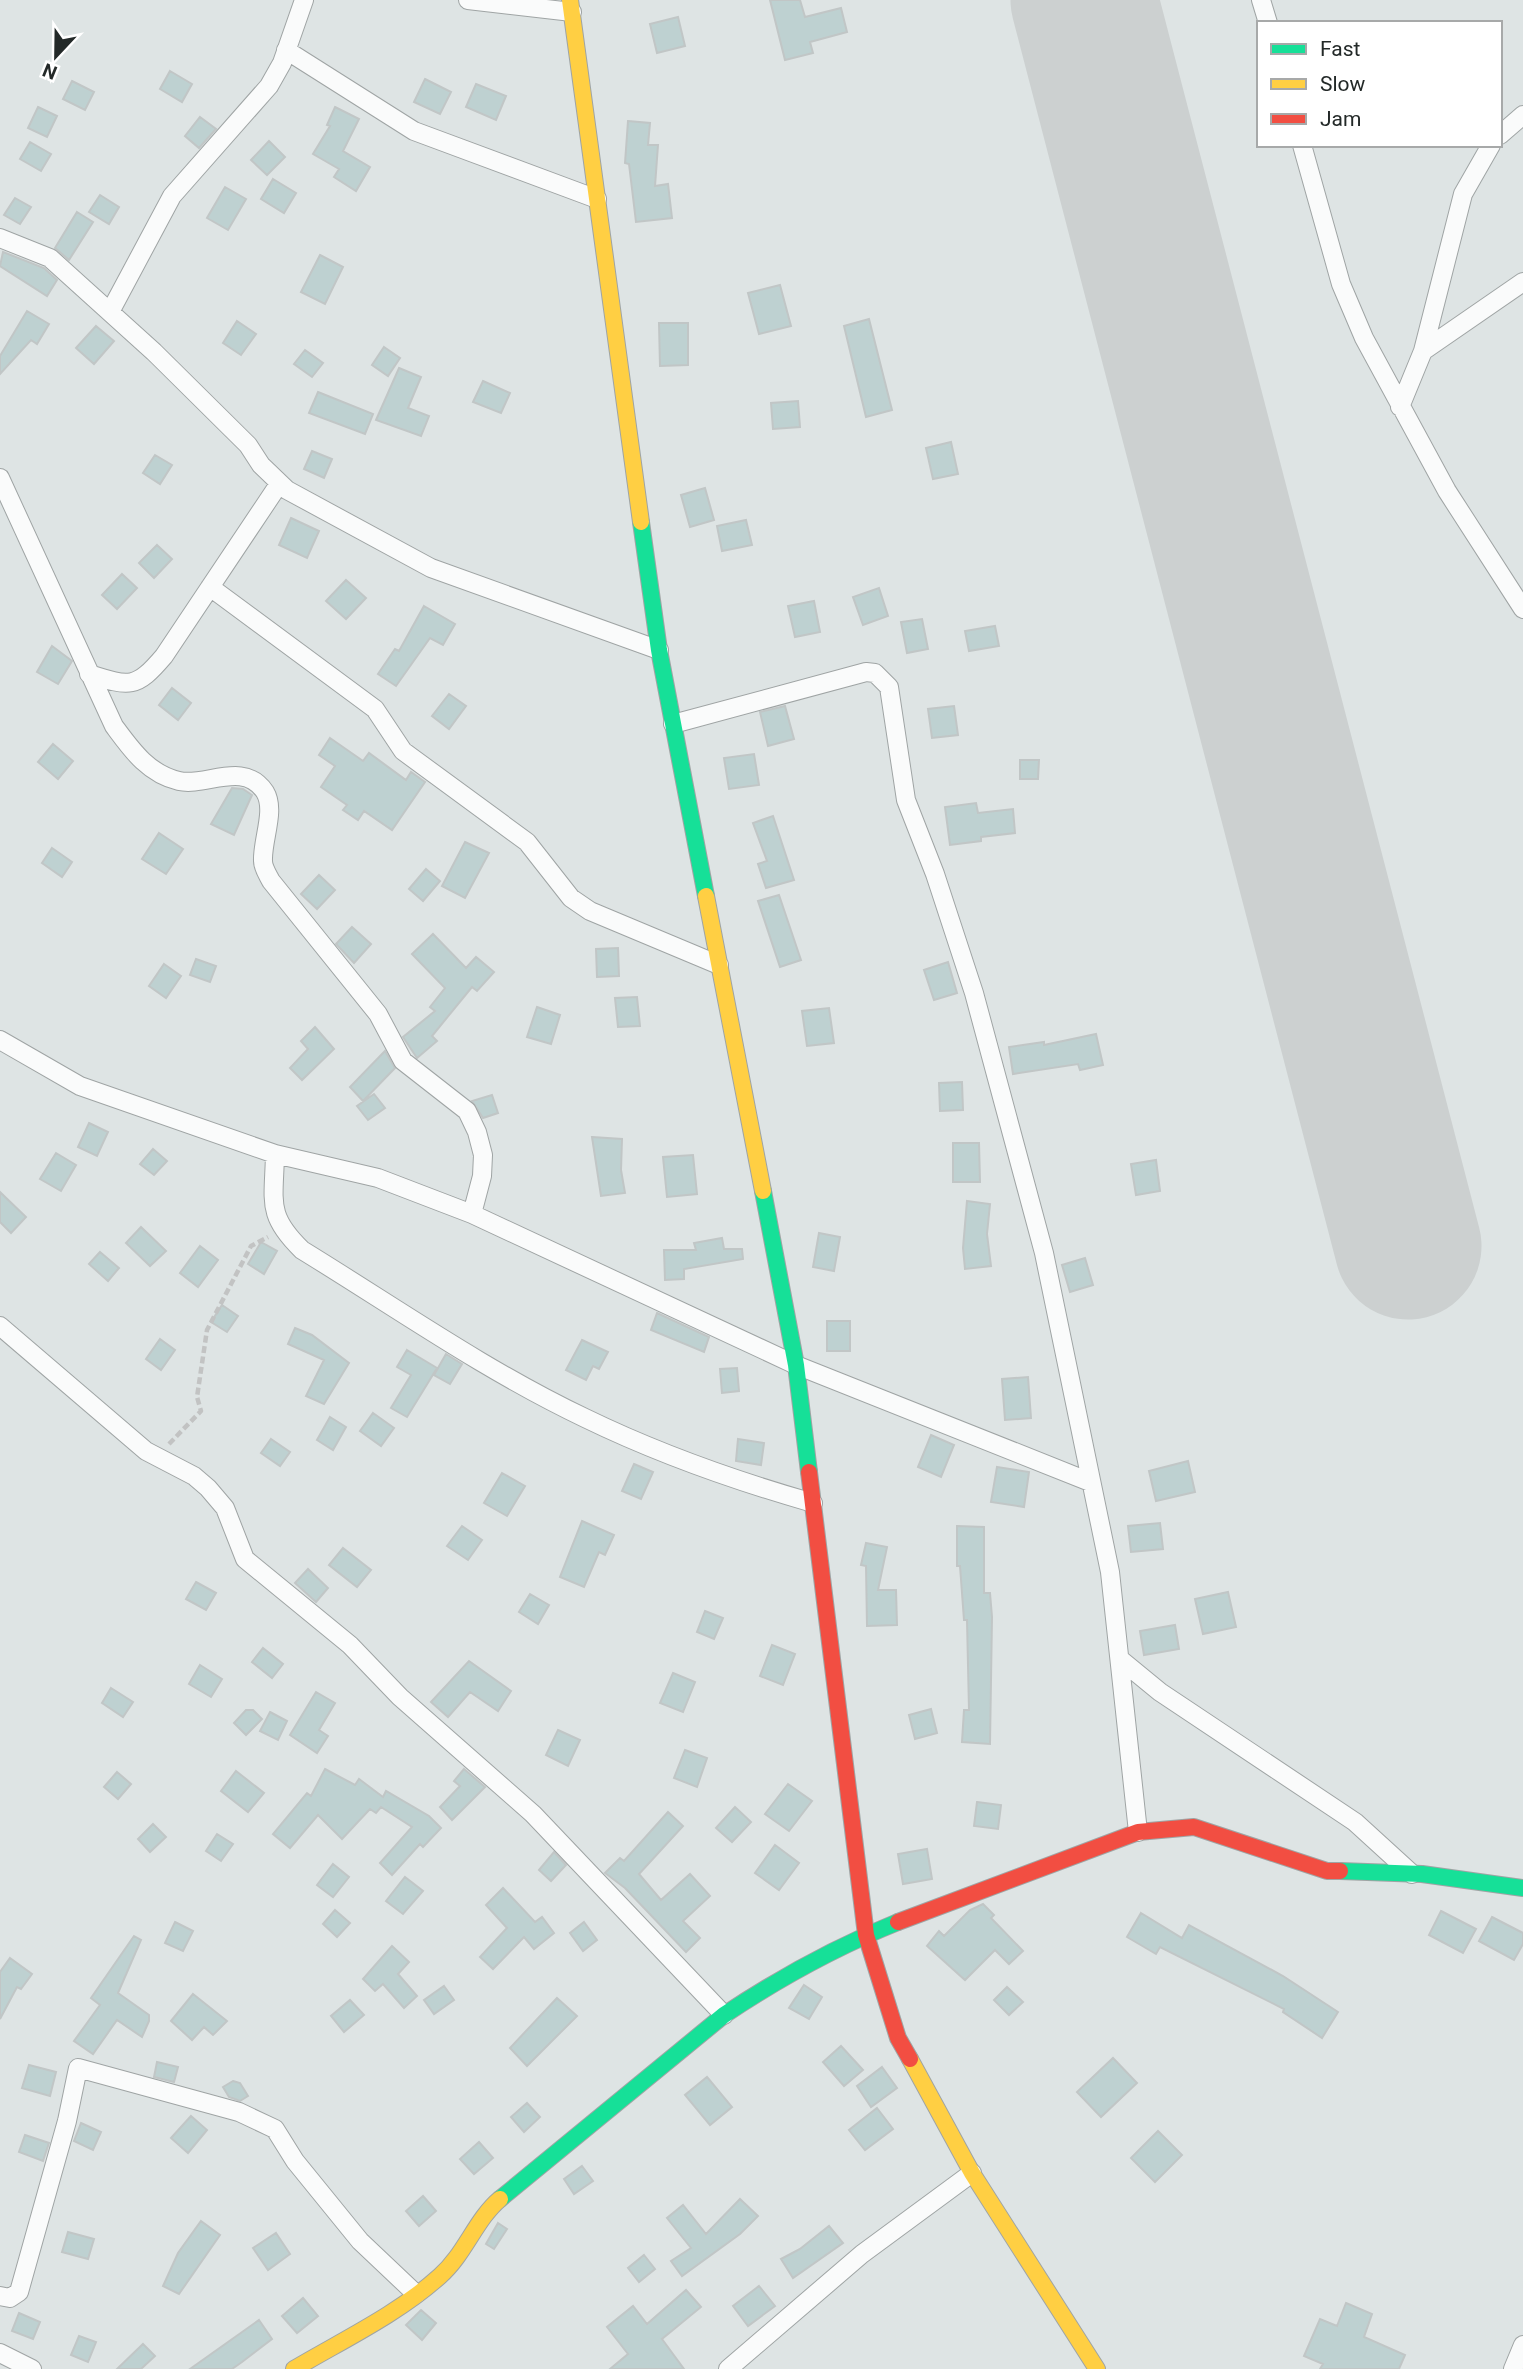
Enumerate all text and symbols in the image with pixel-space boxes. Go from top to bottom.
north arrow [21,21,91,91]
legend [1257,21,1502,147]
text: Fast [1320,37,1361,61]
text: N [39,58,60,84]
text: Slow [1320,72,1366,96]
text: Jam [1320,107,1361,131]

